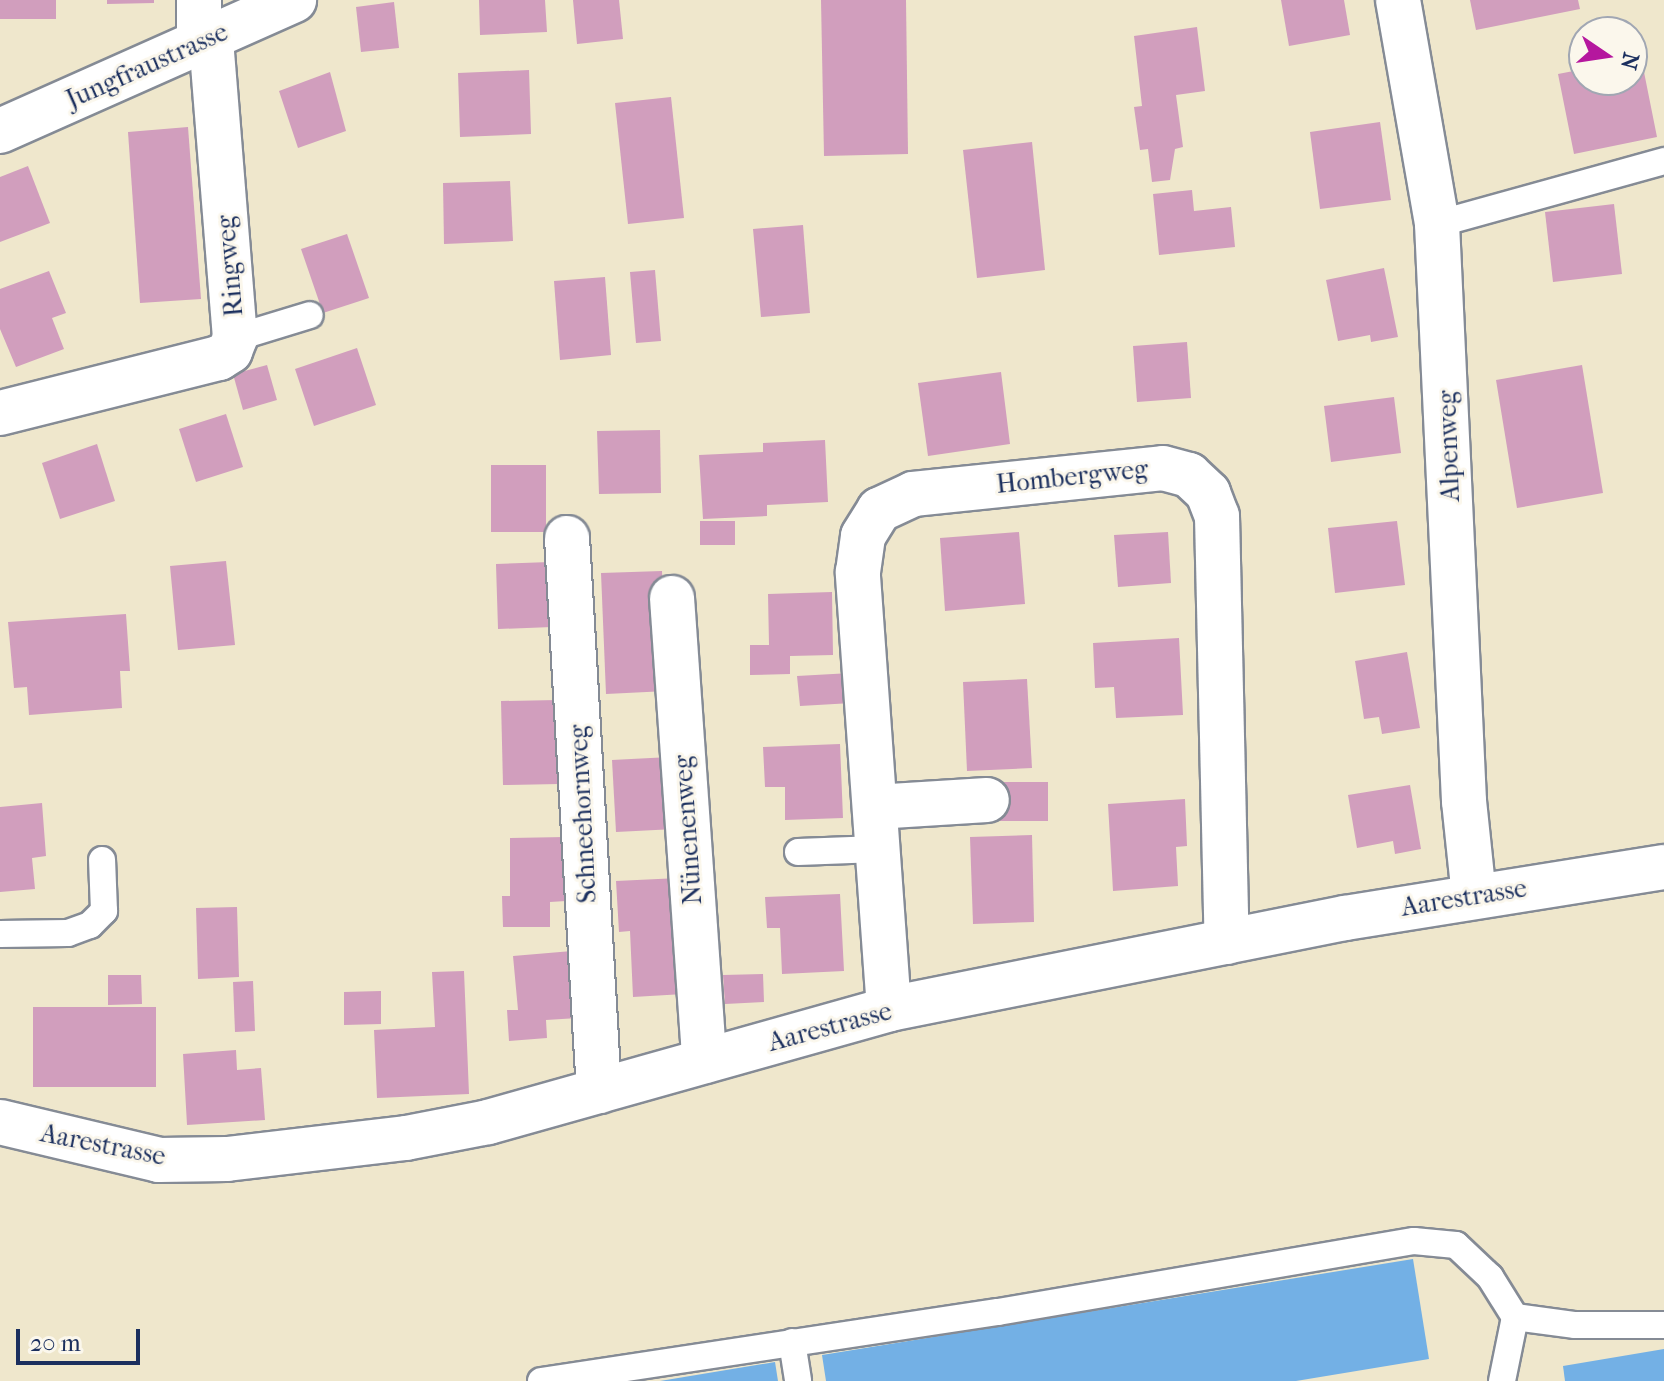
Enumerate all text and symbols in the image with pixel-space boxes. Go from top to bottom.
street label: Jungfraustrasse [61,16,233,116]
north arrow [1568,16,1648,96]
text: N [1615,50,1644,72]
street label: Ringweg [210,214,250,318]
street label: Alpenweg [1431,390,1467,502]
street label: Hombergweg [995,454,1149,500]
street label: Schneehornweg [563,724,603,904]
street label: Nünenenweg [667,754,709,906]
street label: Aarestrasse [1399,873,1529,923]
street label: Aarestrasse [765,996,895,1058]
street label: Aarestrasse [38,1118,168,1172]
scale bar [20,1313,144,1363]
text: 20 m [30,1329,81,1357]

